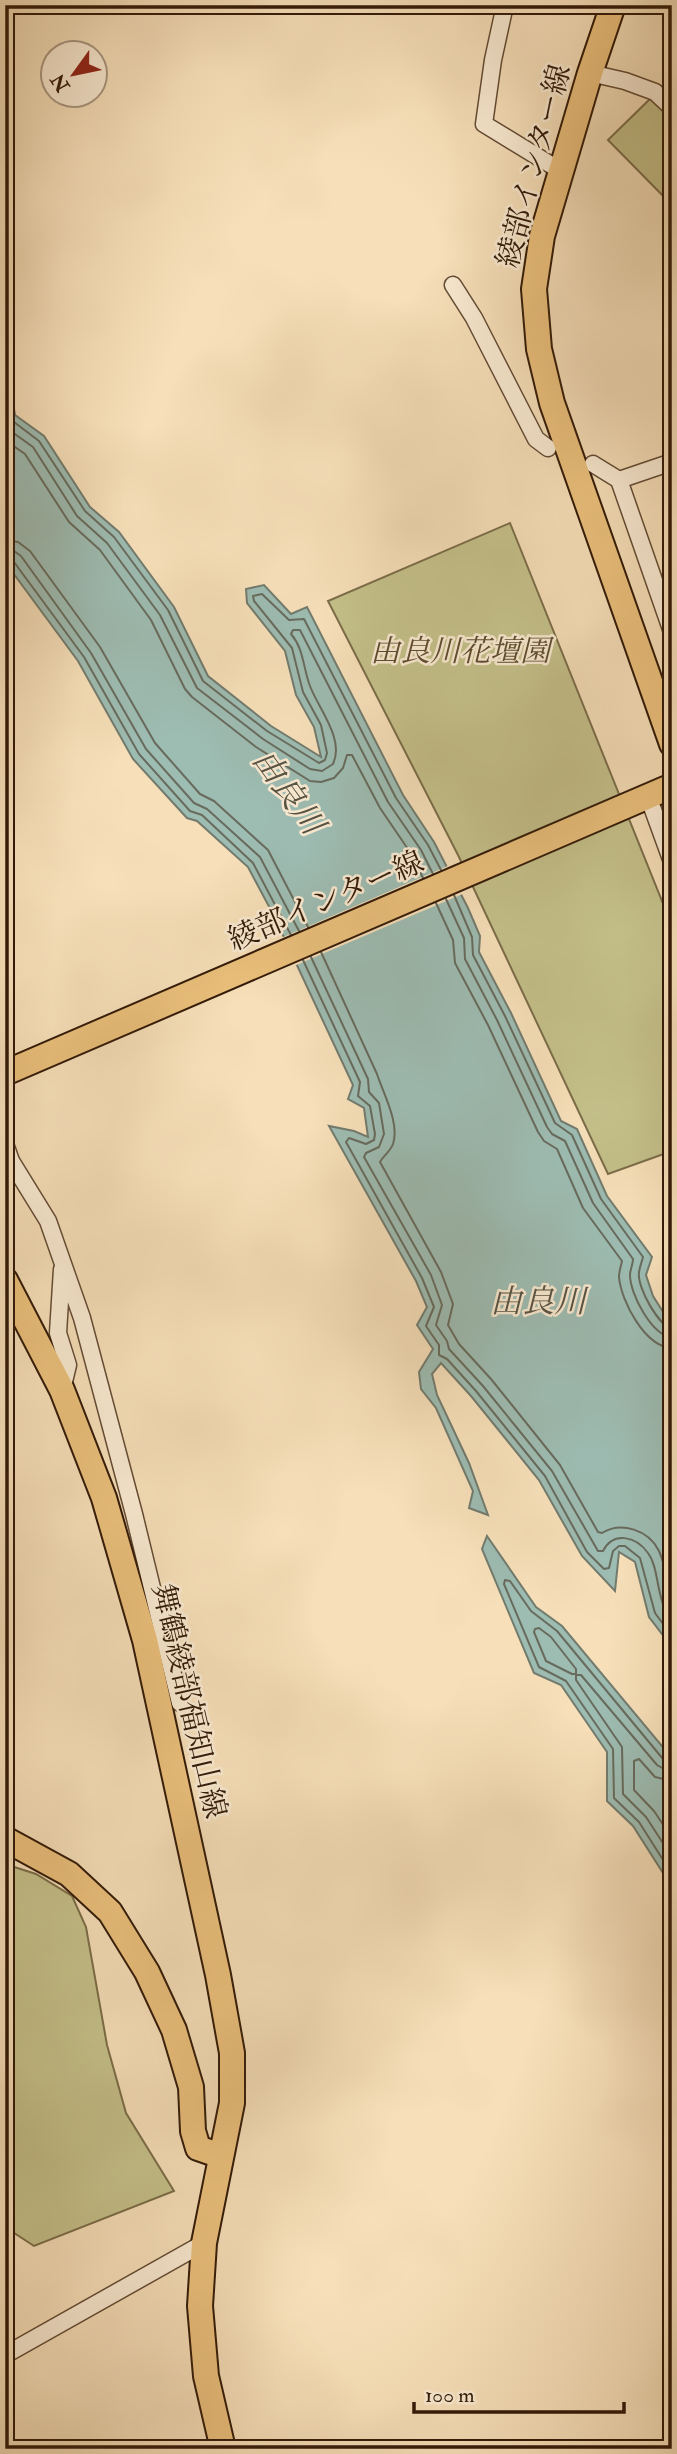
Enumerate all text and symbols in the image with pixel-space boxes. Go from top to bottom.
north arrow [38,38,108,108]
street label: 綾部インター線 [489,60,579,272]
text: N [45,68,76,97]
park label: 由良川花壇園 [370,633,555,670]
water label: 由良川 [244,741,334,845]
street label: 綾部インター線 [223,843,429,959]
water label: 由良川 [490,1282,589,1322]
street label: 舞鶴綾部福知山線 [144,1580,234,1822]
scale bar [414,2370,624,2414]
text: 100 m [425,2382,475,2409]

